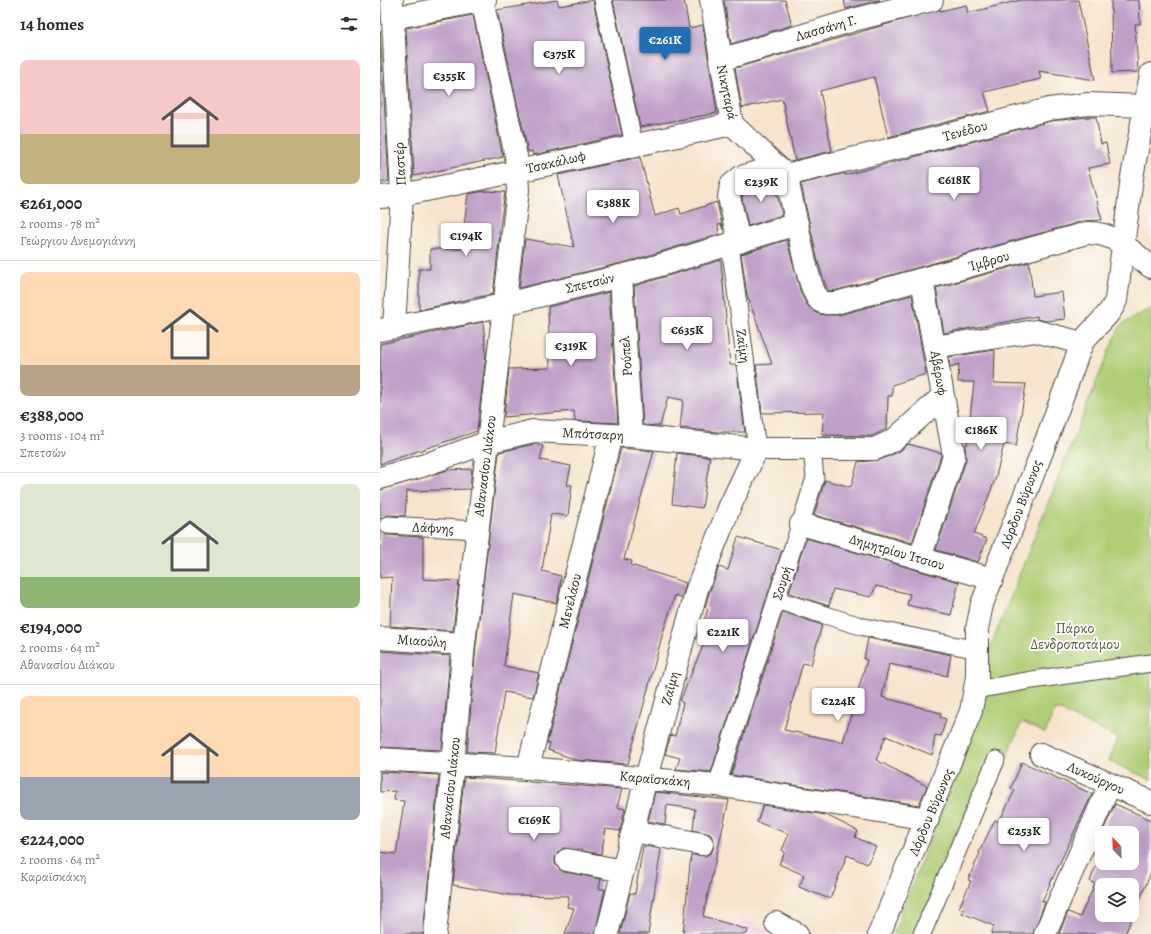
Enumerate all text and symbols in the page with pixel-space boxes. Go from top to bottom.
street label: Λασσάνη Γ. [792,10,859,46]
text: 14 homes [20,13,84,36]
icon: filters [338,13,360,35]
pin: €261K [637,27,693,61]
text: €261K [648,31,682,48]
pin: €375K [531,41,587,75]
text: €375K [543,45,575,62]
street label: Νικηταρά [712,62,742,122]
pin: €355K [421,63,477,97]
text: €355K [433,67,465,84]
icon: home [154,86,226,158]
street label: Τενέδου [941,116,989,146]
street label: Παστέρ [389,142,411,186]
street label: Τσακάλωφ [524,146,588,178]
pin: €618K [926,167,982,201]
pin: €239K [733,169,789,203]
text: €618K [938,171,970,188]
text: €239K [744,173,778,190]
pin: €388K [585,190,641,224]
text: €261,000 [20,192,82,215]
text: €388K [596,194,630,211]
text: 2 rooms · 78 m² [20,215,100,232]
pin: €194K [438,223,494,257]
text: €194K [450,227,482,244]
text: Γεώργιου Ανεμογιάννη [20,232,136,249]
street label: Ίμβρου [966,246,1012,276]
street label: Σπετσών [564,268,617,298]
icon: home [154,298,226,370]
pin: €635K [659,317,715,351]
text: €635K [670,321,704,338]
street label: Ζαϊμη [731,328,755,364]
pin: €319K [543,333,599,367]
street label: Ρούπελ [615,335,637,377]
text: €319K [555,337,587,354]
street label: Αβέρωφ [926,348,952,397]
text: €388,000 [20,404,84,427]
street label: Αθανασίου Διάκου [469,414,501,519]
pin: €186K [953,417,1009,451]
text: €186K [965,421,997,438]
street label: Μπότσαρη [562,423,624,445]
text: 3 rooms · 104 m² [20,427,104,444]
text: Σπετσών [20,444,66,461]
street label: Λόρδου Βύρωνος [995,457,1047,552]
icon: home [154,510,226,582]
street label: Δάφνης [412,517,454,539]
street label: Δημητρίου Ίτσιου [847,529,947,575]
street label: Σουρή [768,563,796,603]
street label: Μενελάου [554,571,586,631]
text: €194,000 [20,616,82,639]
pin: €221K [695,619,751,653]
park label: Πάρκο Δενδροποτάμου [1030,619,1120,654]
text: €221K [706,623,740,640]
street label: Μιαούλη [396,630,448,652]
text: 2 rooms · 64 m² [20,639,100,656]
text: Αθανασίου Διάκου [20,656,115,673]
street label: Ζαΐμη [656,669,684,707]
pin: €224K [810,688,866,722]
text: €224K [821,692,855,709]
icon: home [154,722,226,794]
street label: Αθανασίου Διάκου [435,736,465,841]
street label: Λυκούργου [1063,757,1128,799]
street label: Λόρδου Βύρωνος [904,765,958,860]
street label: Καραϊσκάκη [619,766,691,792]
pin: €169K [506,807,562,841]
text: €169K [518,811,550,828]
pin: €253K [996,818,1052,852]
text: €253K [1007,822,1041,839]
north arrow [1095,826,1139,870]
map controls [1095,826,1139,922]
text: €224,000 [20,828,84,851]
text: 2 rooms · 64 m² [20,851,100,868]
text: Καραϊσκάκη [20,868,86,885]
button: layers [1095,878,1139,922]

